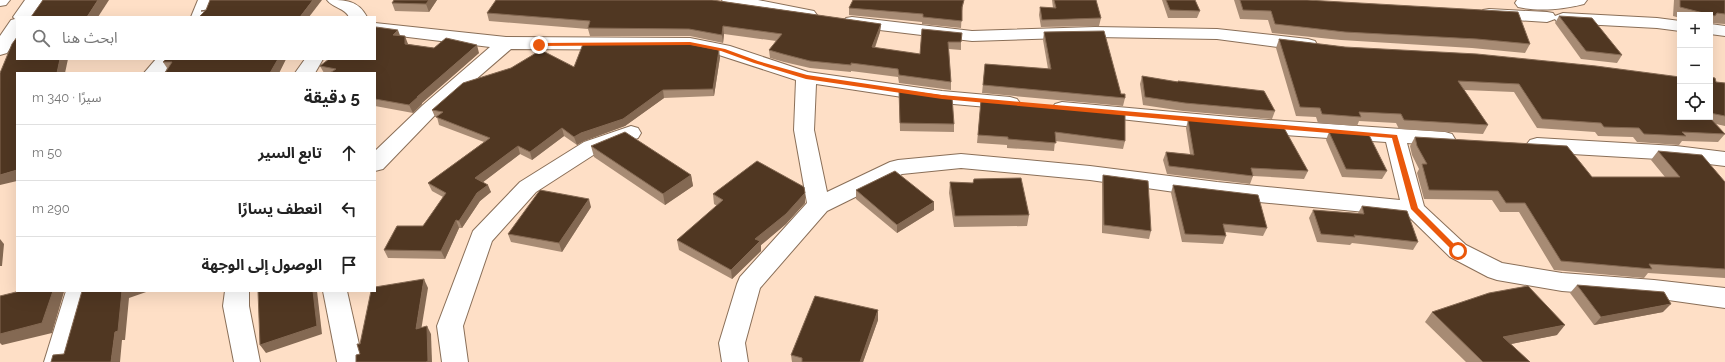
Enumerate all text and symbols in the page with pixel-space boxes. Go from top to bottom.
map controls [1677,12,1713,120]
button: + [1677,12,1713,48]
search box [16,16,376,60]
icon: search [30,27,52,49]
text: ابحث هنا [62,29,118,47]
route end [530,36,548,54]
button: − [1677,48,1713,84]
button: locate [1677,84,1713,120]
text: 5 دقيقة [304,87,360,107]
text: سيرًا · 340 m [32,90,101,105]
icon: ahead [338,142,360,164]
text: تابع السير [258,144,322,162]
text: 50 m [32,145,62,160]
icon: left [338,198,360,220]
text: انعطف يسارًا [238,200,322,218]
text: 290 m [32,201,70,216]
route start [1449,242,1467,260]
icon: arrive [338,254,360,276]
text: الوصول إلى الوجهة [202,256,322,274]

